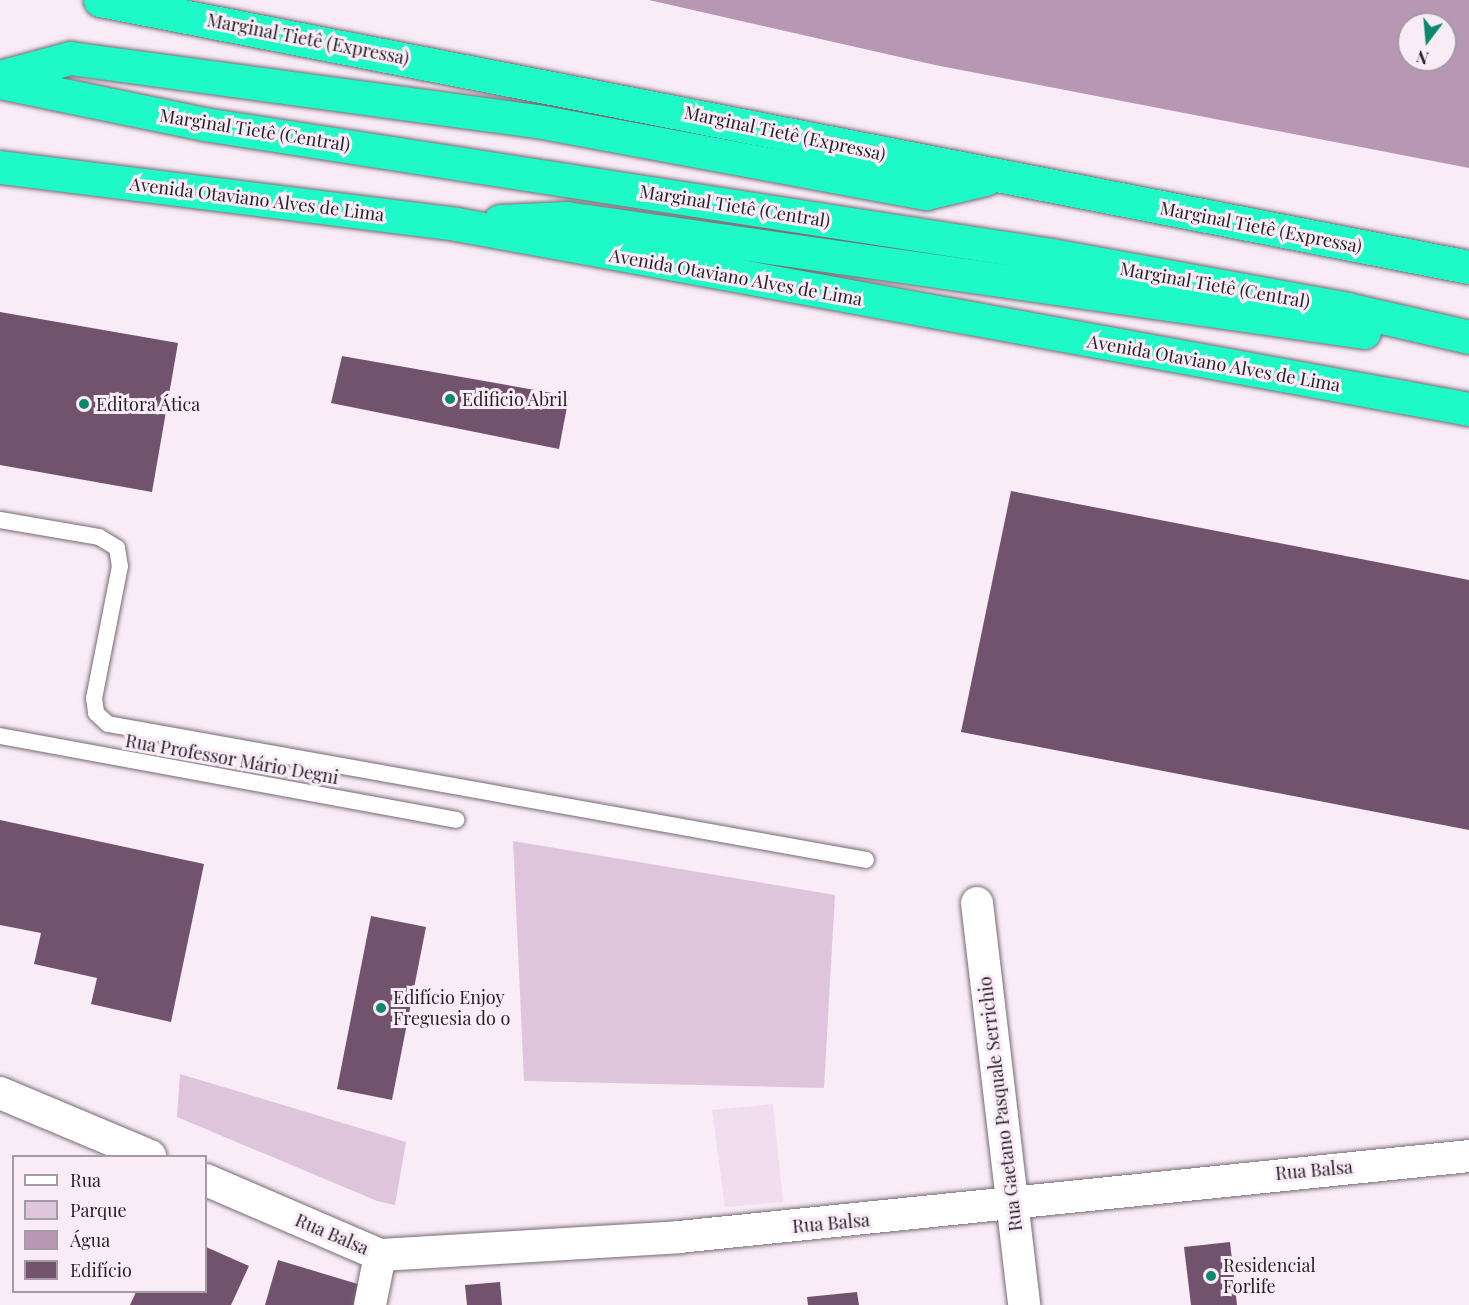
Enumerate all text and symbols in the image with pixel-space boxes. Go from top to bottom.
street label: Marginal Tietê (Expressa) [205,9,411,69]
north arrow [1397,12,1457,72]
text: N [1414,46,1431,70]
street label: Marginal Tietê (Expressa) [682,101,888,165]
street label: Marginal Tietê (Central) [158,104,352,156]
street label: Avenida Otaviano Alves de Lima [128,173,386,225]
street label: Marginal Tietê (Central) [638,180,832,232]
street label: Marginal Tietê (Expressa) [1158,197,1364,257]
street label: Avenida Otaviano Alves de Lima [607,244,865,310]
street label: Marginal Tietê (Central) [1118,258,1312,312]
street label: Avenida Otaviano Alves de Lima [1085,330,1343,396]
place label: Edificio Abril [462,388,568,410]
marker: Edificio Abril [443,392,457,406]
place label: Editora Ática [96,393,201,415]
marker: Editora Ática [77,397,91,411]
street label: Rua Professor Mário Degni [123,730,341,788]
street label: Rua Gaetano Pasquale Serrichio [974,975,1026,1233]
place label: Edifício Enjoy Freguesia do o [393,987,511,1030]
marker: Edifício Enjoy Freguesia do o [374,1001,388,1015]
legend [12,1155,207,1293]
street label: Rua Balsa [1274,1156,1354,1184]
text: Rua [70,1168,101,1192]
text: Parque [70,1198,127,1222]
street label: Rua Balsa [292,1209,372,1259]
street label: Rua Balsa [791,1209,871,1237]
text: Água [70,1228,110,1252]
place label: Residencial Forlife [1223,1255,1316,1298]
text: Edifício [70,1258,132,1282]
marker: Residencial Forlife [1204,1269,1218,1283]

